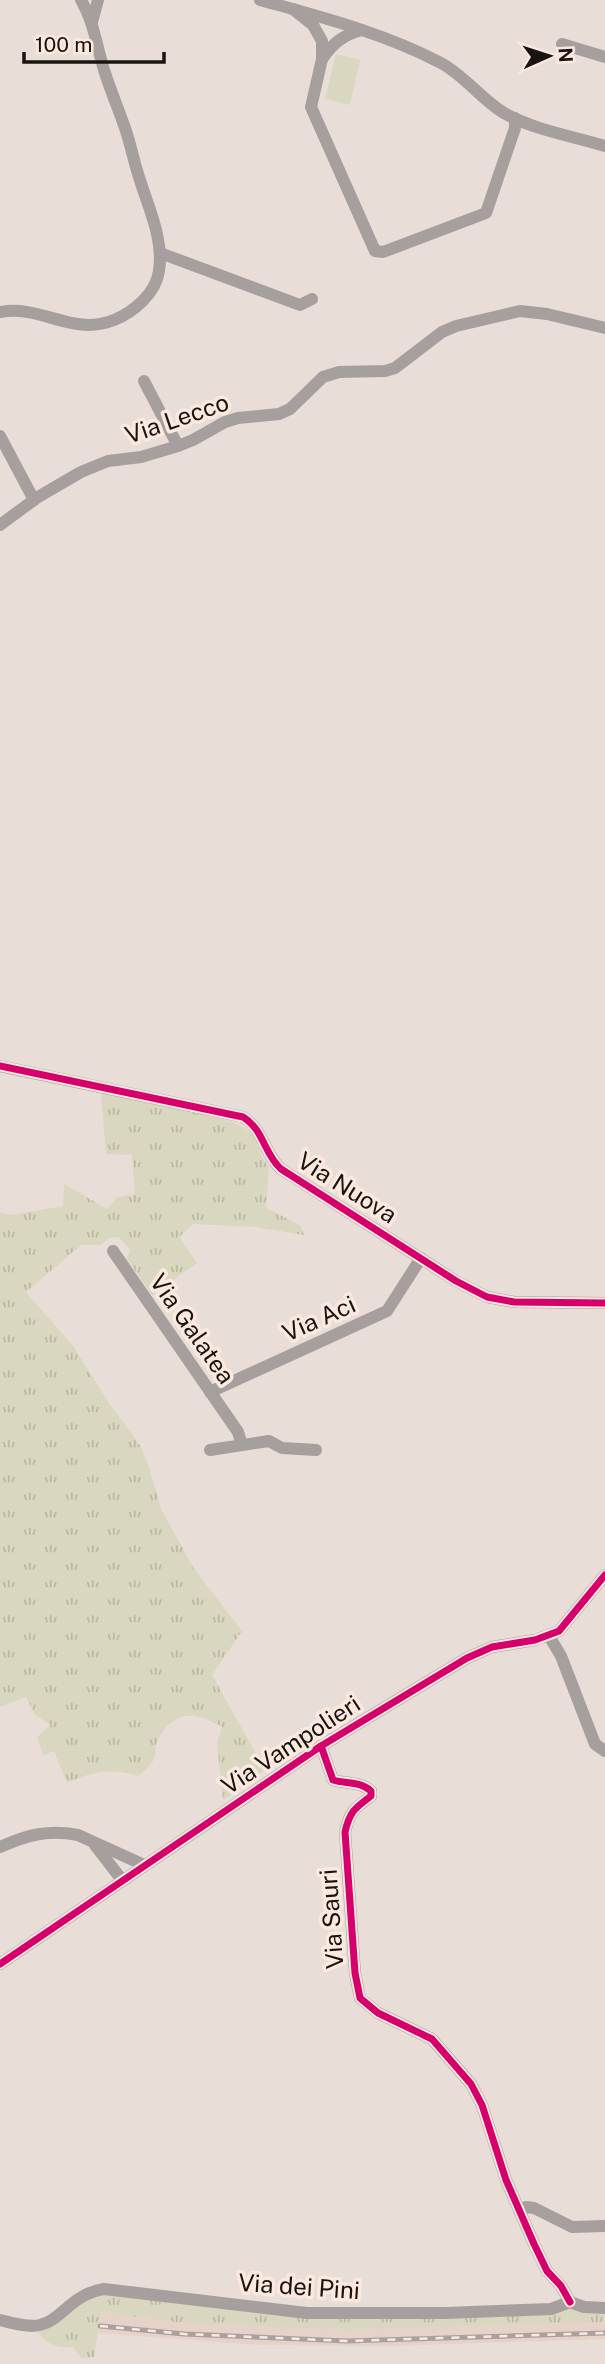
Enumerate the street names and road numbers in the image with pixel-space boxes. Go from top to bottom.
street label: Via Lecco [121,387,232,449]
street label: Via Nuova [293,1146,402,1229]
street label: Via Galatea [145,1268,241,1389]
street label: Via Aci [278,1290,359,1346]
street label: Via Vampolieri [216,1689,365,1799]
street label: Via Sauri [314,1868,348,1970]
street label: Via dei Pini [237,2268,361,2304]

